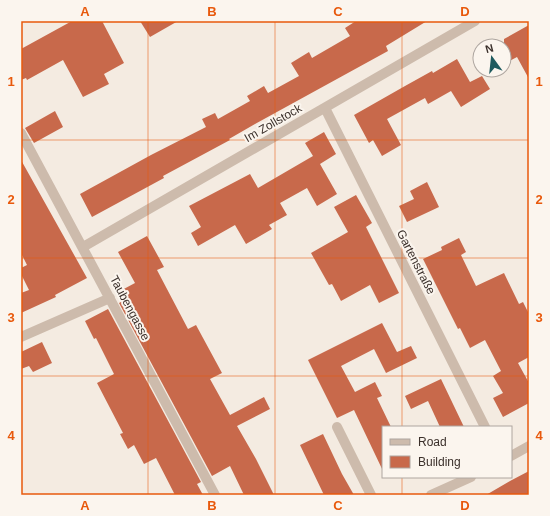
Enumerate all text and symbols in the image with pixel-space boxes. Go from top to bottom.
text: A [80,4,90,19]
text: B [207,4,217,19]
text: C [333,4,343,19]
text: D [460,4,470,19]
north arrow [472,38,512,78]
text: N [484,42,495,55]
text: 1 [7,74,15,89]
text: 1 [535,74,543,89]
street label: Im Zollstock [242,100,305,145]
text: 2 [7,192,15,207]
text: 2 [535,192,543,207]
street label: Gartenstraße [394,227,438,297]
street label: Taubengasse [107,273,153,343]
text: 3 [7,310,15,325]
text: 3 [535,310,543,325]
legend [382,426,512,478]
text: 4 [7,428,15,443]
text: 4 [535,428,543,443]
text: Road [418,435,447,449]
text: Building [418,455,461,469]
text: A [80,498,90,513]
text: B [207,498,217,513]
text: C [333,498,343,513]
text: D [460,498,470,513]

